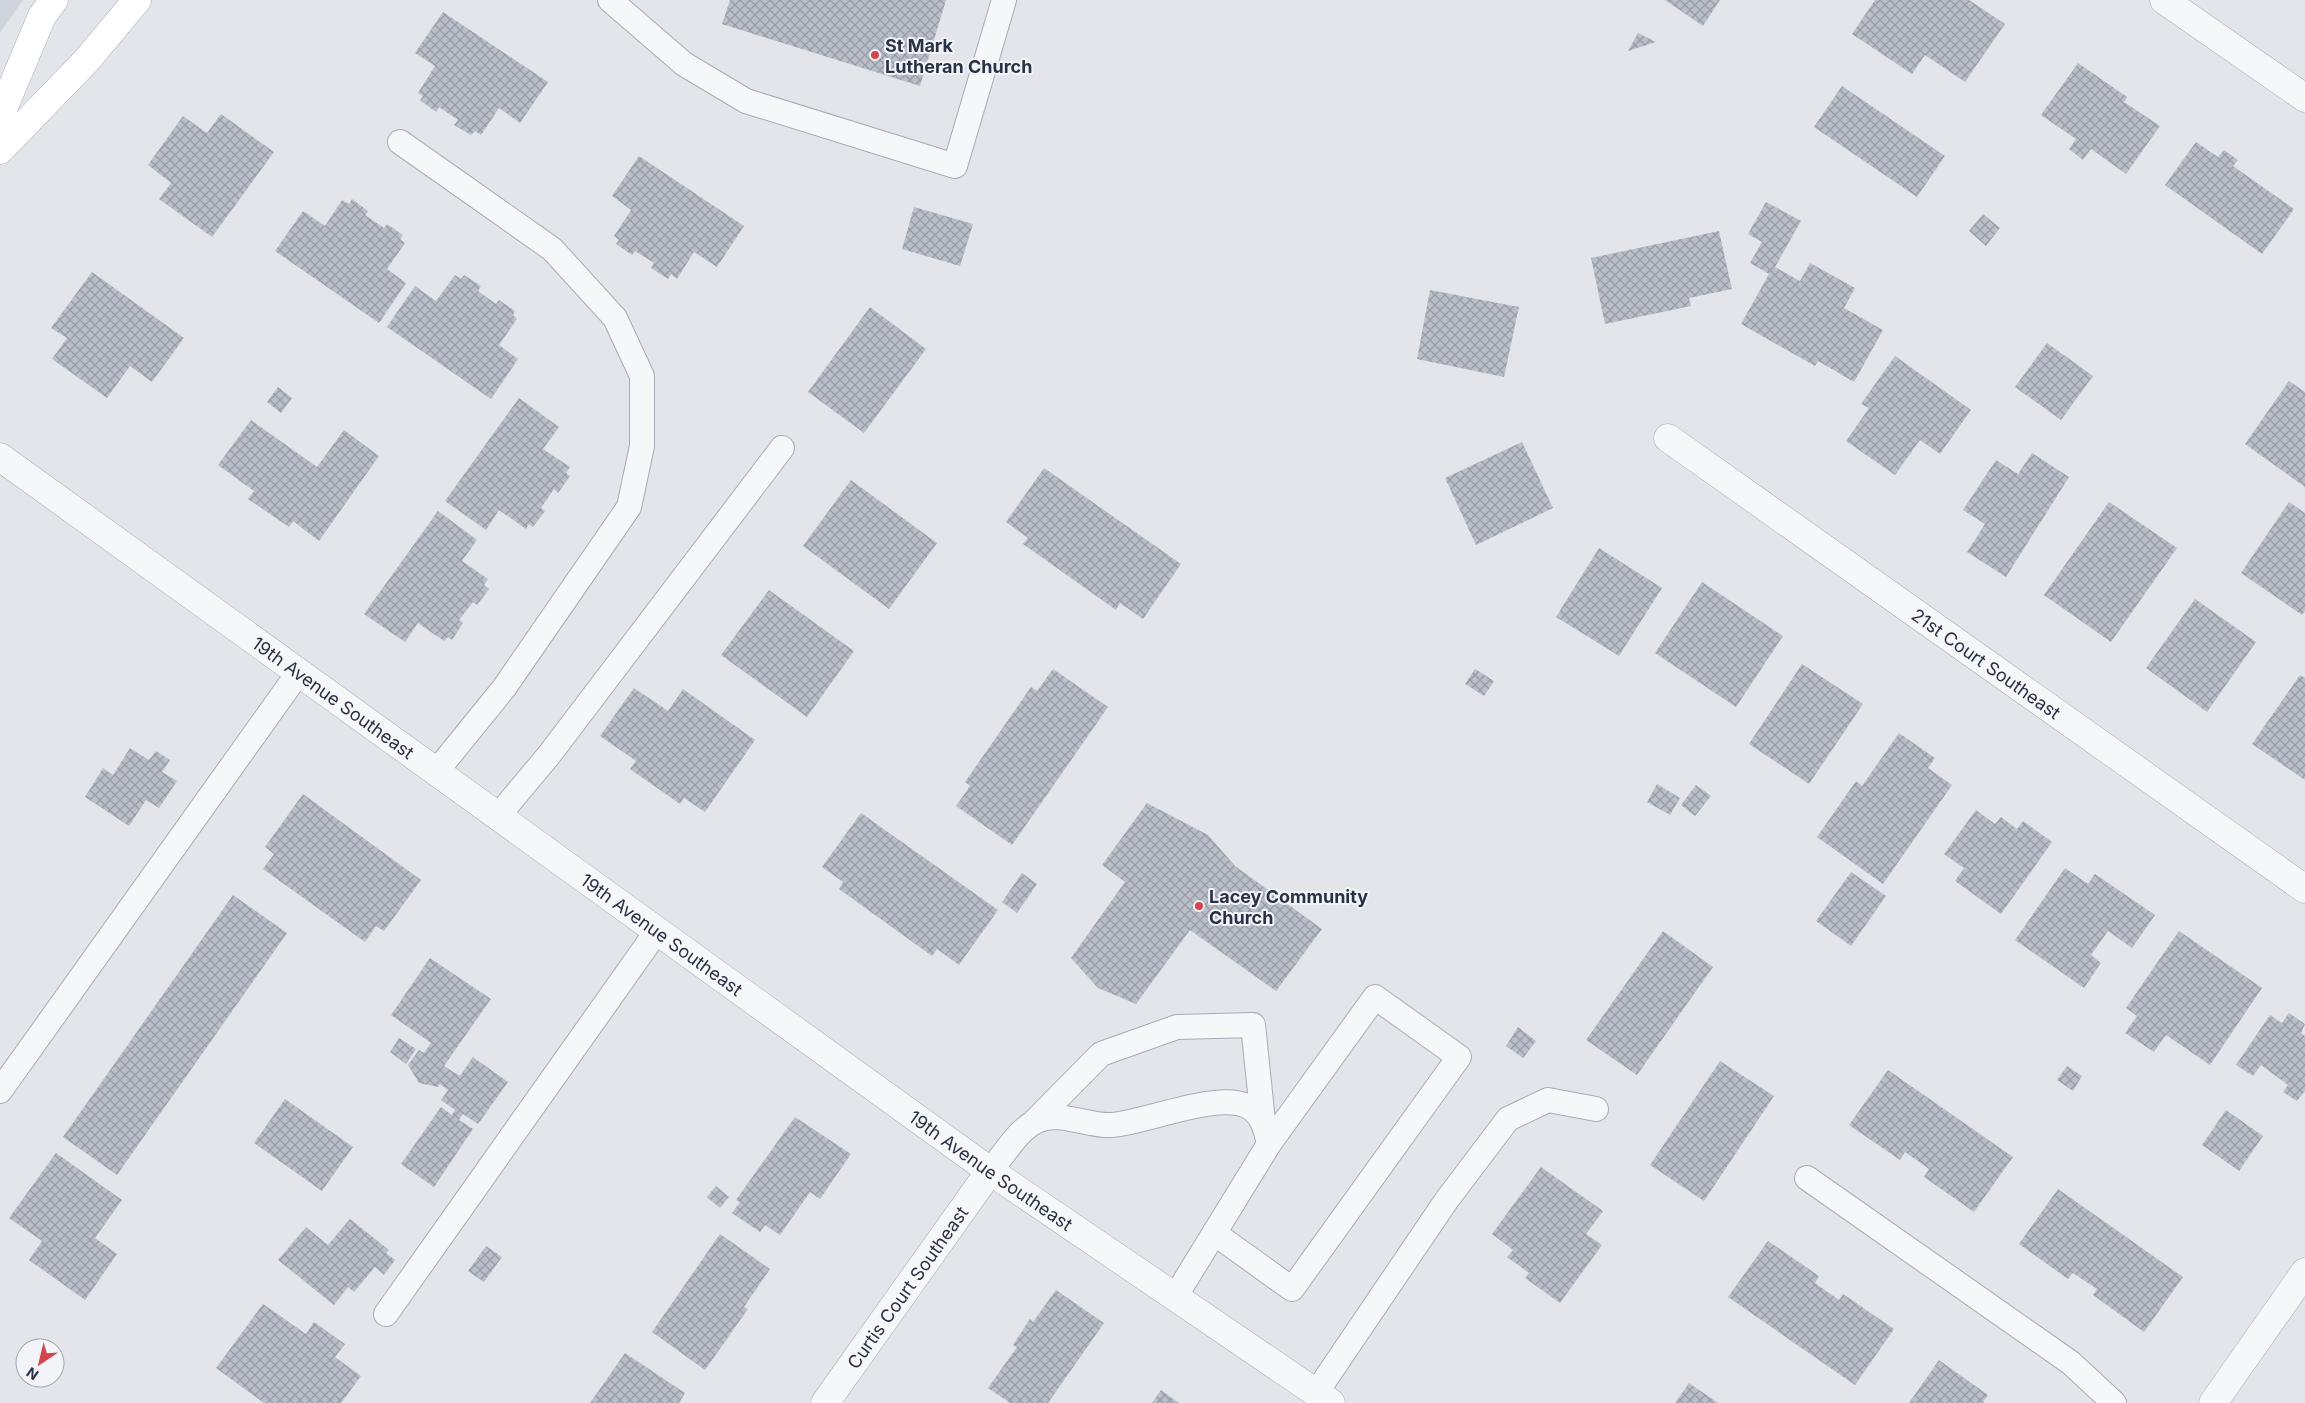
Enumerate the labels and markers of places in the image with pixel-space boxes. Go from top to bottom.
place label: St Mark Lutheran Church [885,35,1032,77]
marker: St Mark Lutheran Church [869,49,881,61]
place label: Lacey Community Church [1209,886,1368,928]
marker: Lacey Community Church [1193,900,1205,912]

